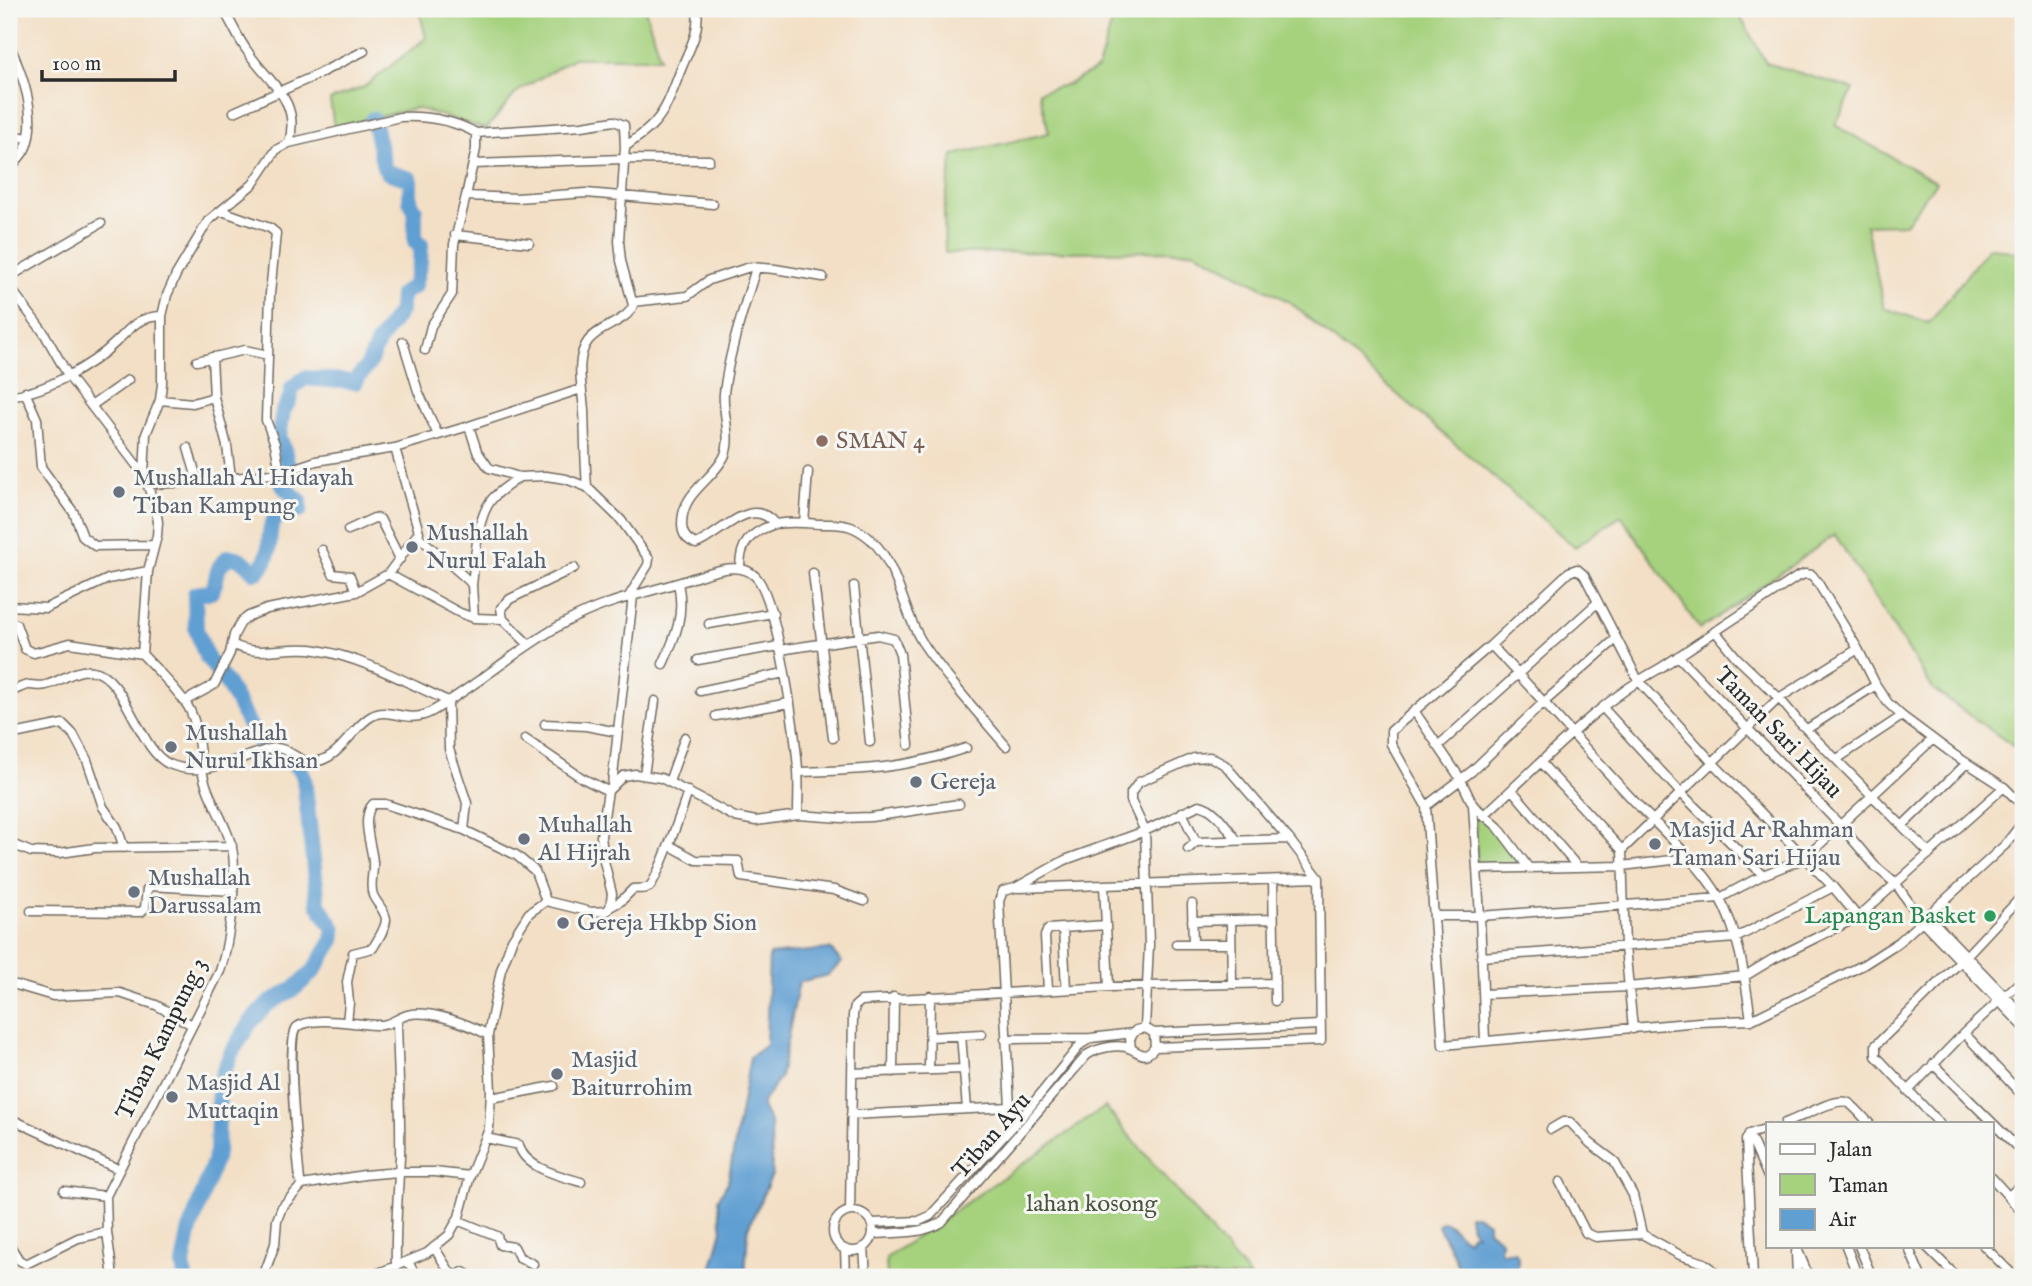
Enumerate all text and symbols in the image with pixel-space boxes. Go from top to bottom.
scale bar [42,38,175,82]
text: 100 m [52,51,101,78]
place label: SMAN 4 [836,426,925,457]
marker: SMAN 4 [814,433,830,449]
place label: Mushallah Al Hidayah Tiban Kampung [133,463,354,522]
marker: Mushallah Al Hidayah Tiban Kampung [111,484,127,500]
place label: Mushallah Nurul Falah [426,518,547,577]
marker: Mushallah Nurul Falah [404,539,420,555]
street label: Taman Sari Hijau [1707,661,1849,805]
place label: Mushallah Nurul Ikhsan [185,718,318,777]
marker: Mushallah Nurul Ikhsan [163,739,179,755]
place label: Gereja [930,767,997,798]
marker: Gereja [908,774,924,790]
place label: Muhallah Al Hijrah [537,810,632,869]
place label: Masjid Ar Rahman Taman Sari Hijau [1669,815,1854,874]
marker: Muhallah Al Hijrah [516,831,532,847]
marker: Masjid Ar Rahman Taman Sari Hijau [1647,836,1663,852]
place label: Mushallah Darussalam [148,863,262,922]
marker: Mushallah Darussalam [126,884,142,900]
place label: Lapangan Basket [1804,901,1976,932]
place label: Gereja Hkbp Sion [577,908,757,939]
marker: Lapangan Basket [1982,908,1998,924]
marker: Gereja Hkbp Sion [555,915,571,931]
street label: Tiban Kampung 3 [109,953,215,1125]
place label: Masjid Baiturrohim [571,1045,692,1104]
marker: Masjid Baiturrohim [549,1066,565,1082]
place label: Masjid Al Muttaqin [186,1068,281,1127]
street label: Tiban Ayu [946,1086,1038,1186]
marker: Masjid Al Muttaqin [164,1089,180,1105]
legend [1766,1122,1994,1248]
text: Jalan [1827,1137,1872,1164]
text: Taman [1829,1173,1888,1200]
park label: lahan kosong [1027,1189,1158,1220]
text: Air [1828,1207,1857,1234]

